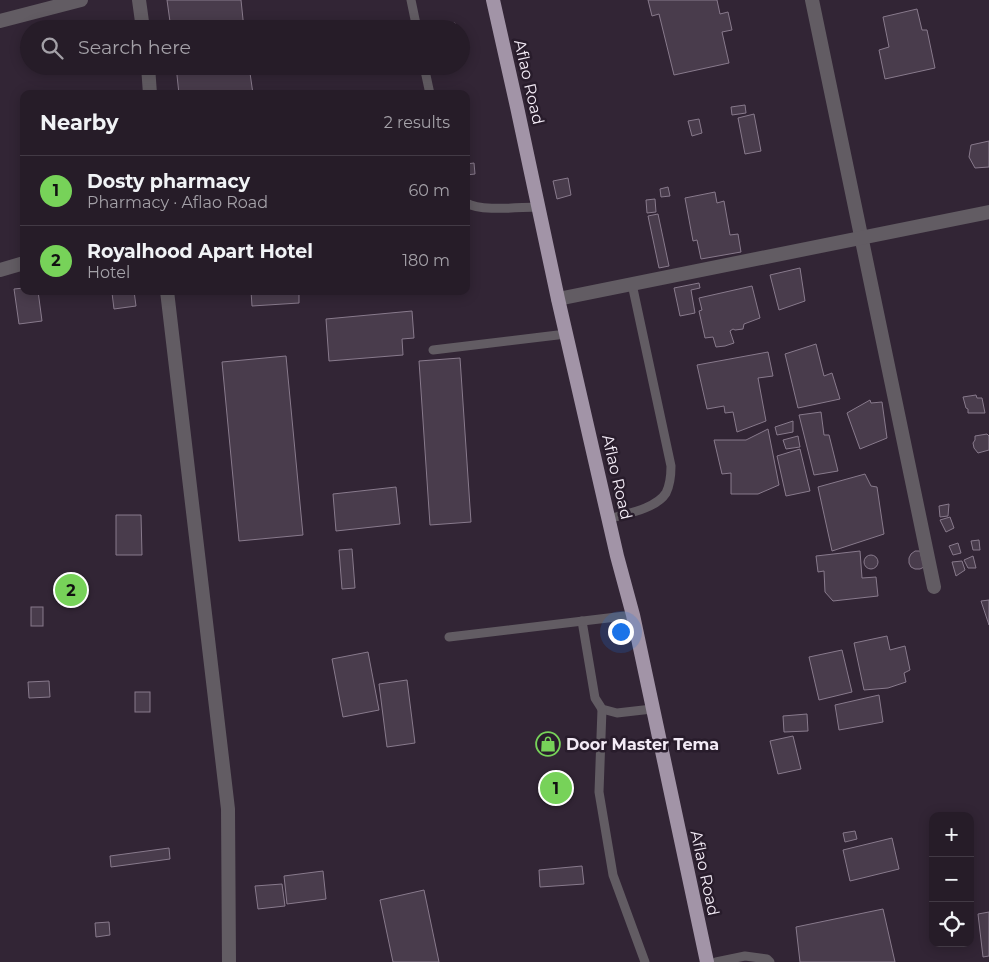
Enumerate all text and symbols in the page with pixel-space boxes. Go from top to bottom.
search box [20,20,470,75]
icon: search [38,34,66,62]
text: Search here [78,36,191,59]
street label: Aflao Road [510,38,548,126]
text: Nearby [40,110,119,135]
text: 2 results [384,113,450,132]
text: Dosty pharmacy [87,170,250,193]
text: 1 [53,181,59,200]
text: 60 m [408,181,450,200]
text: Pharmacy · Aflao Road [87,193,268,212]
text: Royalhood Apart Hotel [87,240,313,263]
text: 2 [51,251,61,270]
text: 180 m [402,251,450,270]
text: Hotel [87,263,130,282]
street label: Aflao Road [598,433,636,521]
pin: 2 [55,571,87,609]
your location [608,619,634,645]
shop icon: Door Master Tema [535,731,561,757]
place label: Door Master Tema [566,735,719,754]
pin: 1 [540,769,572,807]
map controls [929,812,974,947]
button: + [929,812,974,857]
street label: Aflao Road [687,829,723,917]
button: − [929,857,974,902]
button: locate [929,902,974,947]

